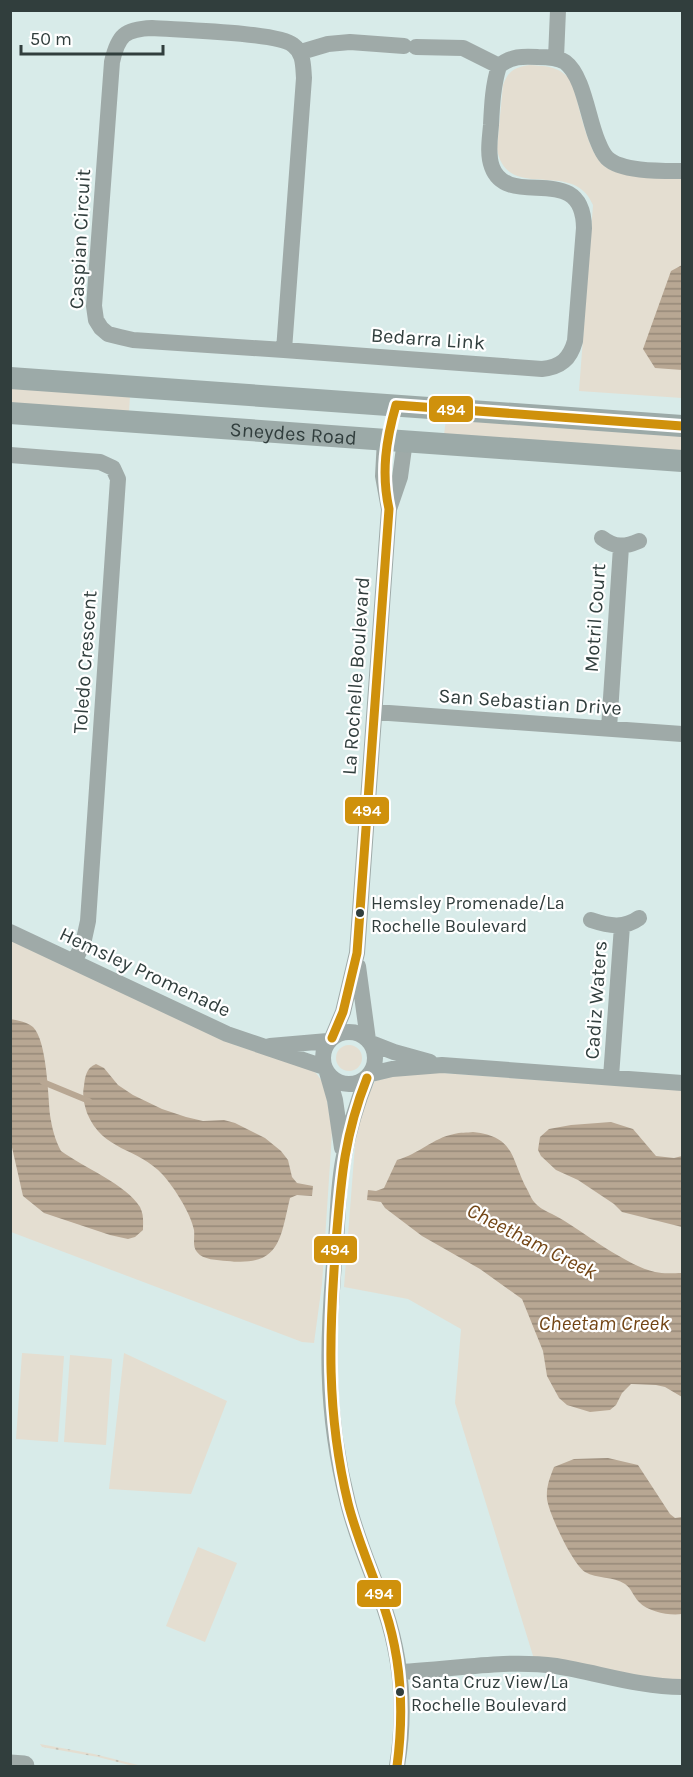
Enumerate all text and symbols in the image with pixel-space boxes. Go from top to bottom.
scale bar [21,18,164,56]
text: 50 m [30,28,72,50]
street label: Caspian Circuit [65,168,95,310]
street label: Bedarra Link [370,324,486,354]
line badge: 494 [428,395,474,423]
text: 494 [437,400,466,419]
street label: Sneydes Road [229,417,358,449]
street label: Motril Court [580,562,610,673]
street label: La Rochelle Boulevard [338,576,374,776]
street label: Toledo Crescent [69,589,102,734]
street label: San Sebastian Drive [438,684,622,720]
line badge: 494 [344,796,390,825]
text: 494 [353,801,382,820]
place label: Hemsley Promenade/La Rochelle Boulevard [371,892,565,937]
marker: Hemsley Promenade/La Rochelle Boulevard [354,907,366,919]
street label: Hemsley Promenade [56,922,234,1022]
street label: Cadiz Waters [580,940,612,1060]
water label: Cheetham Creek [463,1198,601,1284]
line badge: 494 [313,1235,358,1264]
text: 494 [321,1240,350,1259]
water label: Cheetam Creek [538,1311,670,1335]
line badge: 494 [356,1579,402,1608]
text: 494 [365,1584,394,1603]
place label: Santa Cruz View/La Rochelle Boulevard [411,1671,569,1716]
marker: Santa Cruz View/La Rochelle Boulevard [394,1686,406,1698]

